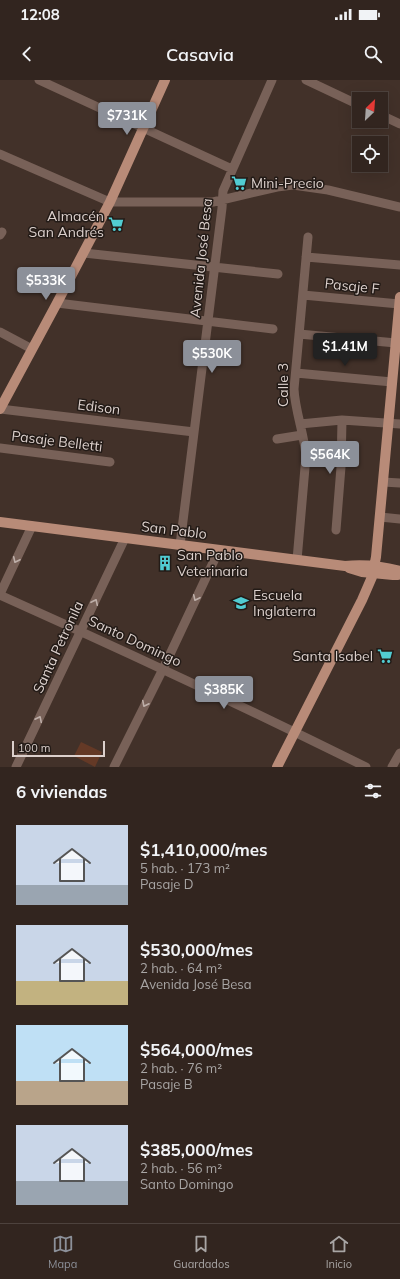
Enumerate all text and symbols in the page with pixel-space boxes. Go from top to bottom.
text: 12:08 [20,5,60,24]
icon: back [16,43,38,65]
text: Casavia [166,43,234,66]
icon: search [362,43,384,65]
north arrow [352,92,388,128]
map controls [352,92,388,172]
pin: $731K [99,102,155,136]
text: $731K [107,107,147,123]
button: locate [352,136,388,172]
supermarket icon: Mini-Precio [230,174,248,192]
place label: Mini-Precio [251,174,324,192]
street label: Avenida José Besa [186,197,216,319]
place label: Almacén San Andrés [29,207,104,241]
supermarket icon: Almacén San Andrés [107,215,125,233]
pin: $533K [18,267,74,301]
text: $533K [26,272,66,288]
street label: Pasaje F [324,274,380,298]
pin: $1.41M [312,333,378,367]
text: $1.41M [322,338,368,354]
pin: $530K [184,340,240,374]
text: $530K [192,345,232,361]
street label: Calle 3 [274,363,292,407]
street label: Edison [77,395,121,419]
street label: Pasaje Belletti [11,426,103,456]
pin: $564K [302,441,358,475]
text: $564K [310,446,350,462]
street label: San Pablo [140,517,208,543]
place label: San Pablo Veterinaria [177,546,248,580]
building icon: San Pablo Veterinaria [156,554,174,572]
one-way arrow [13,555,21,563]
place label: Escuela Inglaterra [253,586,316,620]
one-way arrow [193,593,201,601]
school or university icon: Escuela Inglaterra [232,594,250,612]
street label: Santa Petronila [29,598,87,696]
one-way arrow [90,599,98,606]
street label: Santo Domingo [86,612,184,670]
place label: Santa Isabel [292,647,373,665]
supermarket icon: Santa Isabel [376,647,394,665]
pin: $385K [196,676,252,710]
text: $385K [204,681,244,697]
one-way arrow [142,700,150,707]
one-way arrow [34,716,42,724]
scale bar [12,739,105,758]
text: 100 m [18,741,50,755]
icon: filters [362,780,384,802]
text: 6 viviendas [16,781,107,802]
text: $1,410,000/mes [140,839,268,860]
icon: home [48,841,96,889]
text: 5 hab. · 173 m² [140,860,230,876]
text: Pasaje D [140,876,193,892]
text: $530,000/mes [140,939,253,960]
icon: home [48,941,96,989]
text: 2 hab. · 64 m² [140,960,222,976]
text: Avenida José Besa [140,976,252,992]
text: $564,000/mes [140,1039,253,1060]
icon: home [48,1041,96,1089]
text: 2 hab. · 76 m² [140,1060,222,1076]
text: Pasaje B [140,1076,193,1092]
text: $385,000/mes [140,1139,253,1160]
icon: home [48,1141,96,1189]
text: 2 hab. · 56 m² [140,1160,222,1176]
text: Santo Domingo [140,1176,233,1192]
tab: Mapa [48,1233,77,1271]
tab: Guardados [173,1233,230,1271]
tab: Inicio [326,1233,352,1271]

